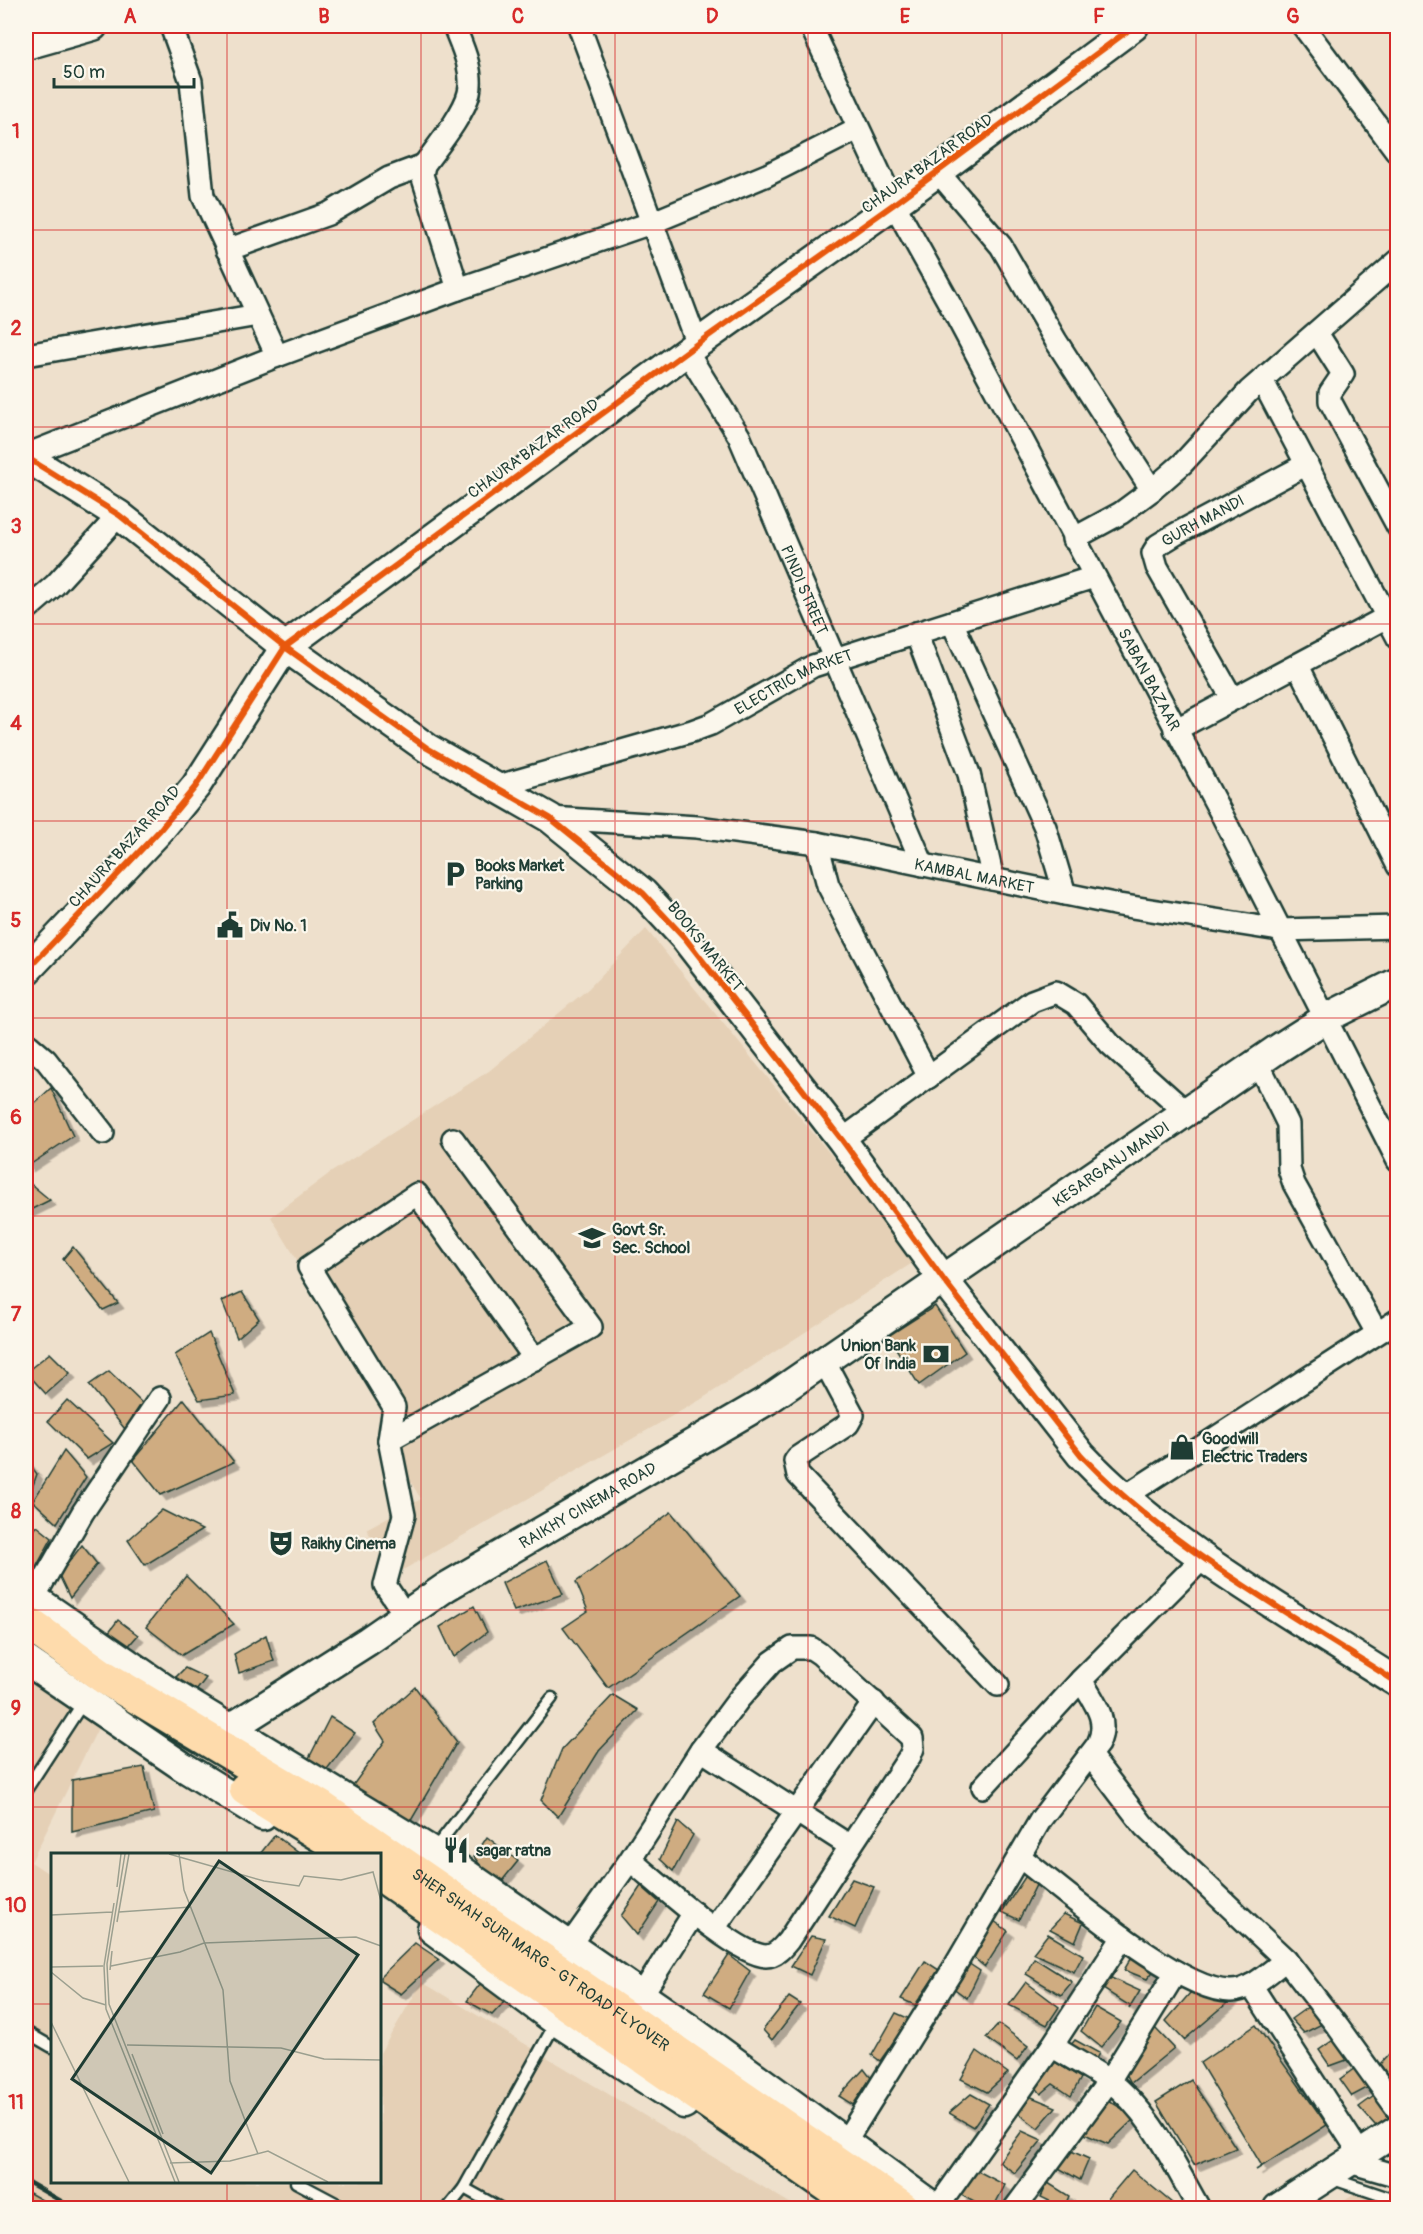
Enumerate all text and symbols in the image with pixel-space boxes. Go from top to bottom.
text: A [124,4,137,29]
text: B [318,4,330,29]
text: C [512,4,524,29]
text: D [706,4,719,29]
text: E [900,4,911,29]
text: F [1093,4,1105,29]
text: G [1286,4,1300,29]
scale bar [54,51,194,89]
text: 50 m [63,61,105,84]
street label: CHAURA BAZAR ROAD [858,109,997,218]
text: 1 [12,119,20,144]
text: 2 [10,316,22,341]
street label: CHAURA BAZAR ROAD [464,394,603,503]
street label: GURH MANDI [1158,490,1248,552]
text: 3 [10,514,22,539]
street label: PINDI STREET [776,542,832,638]
street label: SABAN BAZAAR [1113,625,1184,734]
street label: ELECTRIC MARKET [731,645,855,720]
text: 4 [10,711,22,736]
street label: CHAURA BAZAR ROAD [65,781,185,912]
street label: KAMBAL MARKET [913,854,1036,898]
place label: Books Market Parking [475,856,565,894]
parking icon: Books Market Parking [440,859,470,889]
street label: BOOKS MARKET [663,898,748,996]
text: 5 [11,908,22,933]
public building icon: Div No. 1 [215,910,245,940]
place label: Div No. 1 [250,916,307,936]
text: 6 [10,1105,22,1130]
street label: KESARGANJ MANDI [1049,1117,1174,1212]
place label: Govt Sr. Sec. School [612,1220,690,1258]
school or university icon: Govt Sr. Sec. School [577,1223,607,1253]
text: 7 [11,1302,22,1327]
place label: Union Bank Of India [841,1336,917,1374]
bank icon: Union Bank Of India [921,1339,951,1369]
place label: Goodwill Electric Traders [1202,1429,1308,1467]
shop icon: Goodwill Electric Traders [1167,1432,1197,1462]
street label: RAIKHY CINEMA ROAD [516,1458,660,1553]
text: 8 [11,1499,21,1524]
theatre icon: Raikhy Cinema [266,1528,296,1558]
place label: Raikhy Cinema [301,1534,397,1554]
text: 9 [11,1696,21,1721]
restaurant icon: sagar ratna [441,1835,471,1865]
place label: sagar ratna [476,1841,551,1861]
inset map [51,1853,381,2183]
street label: SHER SHAH SURI MARG - GT ROAD FLYOVER [408,1864,673,2056]
text: 10 [5,1893,27,1918]
text: 11 [8,2090,24,2115]

